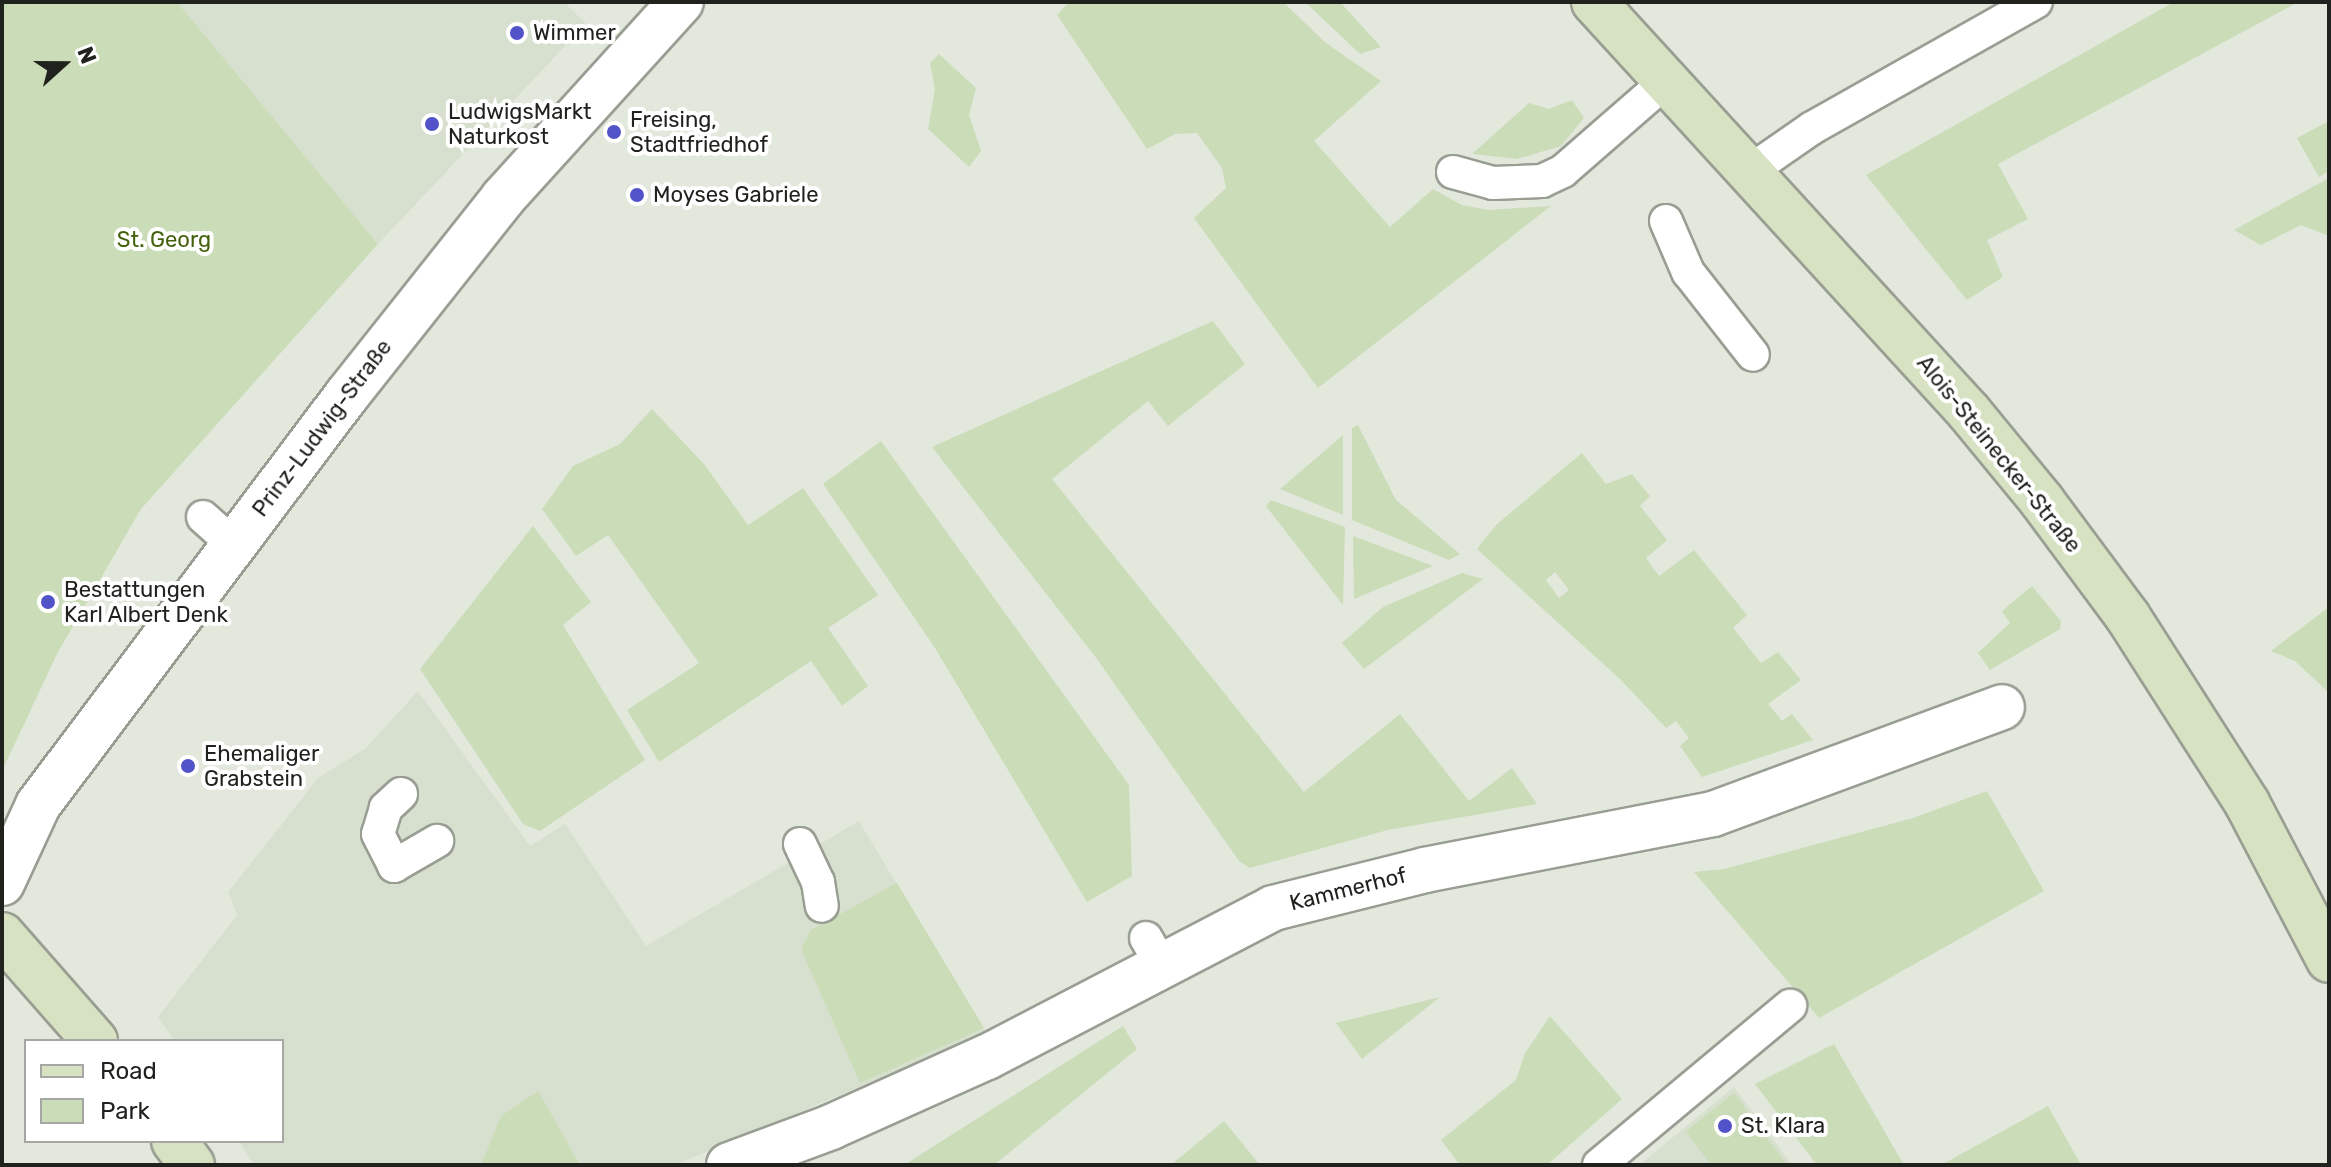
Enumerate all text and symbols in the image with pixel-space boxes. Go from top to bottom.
place label: Wimmer [533,20,616,46]
north arrow [24,24,104,104]
marker: Wimmer [508,24,526,42]
text: N [71,43,102,67]
place label: LudwigsMarkt Naturkost [448,98,592,150]
place label: Freising, Stadtfriedhof [630,106,768,158]
marker: LudwigsMarkt Naturkost [423,115,441,133]
marker: Freising, Stadtfriedhof [605,123,623,141]
place label: Moyses Gabriele [653,182,818,208]
marker: Moyses Gabriele [628,186,646,204]
park label: St. Georg [117,227,211,253]
street label: Prinz-Ludwig-Straße [247,334,397,522]
street label: Alois-Steinecker-Straße [1911,350,2087,558]
place label: Bestattungen Karl Albert Denk [64,576,228,628]
marker: Bestattungen Karl Albert Denk [39,593,57,611]
place label: Ehemaliger Grabstein [204,740,319,792]
marker: Ehemaliger Grabstein [179,757,197,775]
street label: Kammerhof [1287,862,1409,916]
legend [24,1039,284,1143]
text: Road [100,1057,157,1085]
text: Park [100,1097,150,1125]
place label: St. Klara [1741,1113,1825,1139]
marker: St. Klara [1716,1117,1734,1135]

